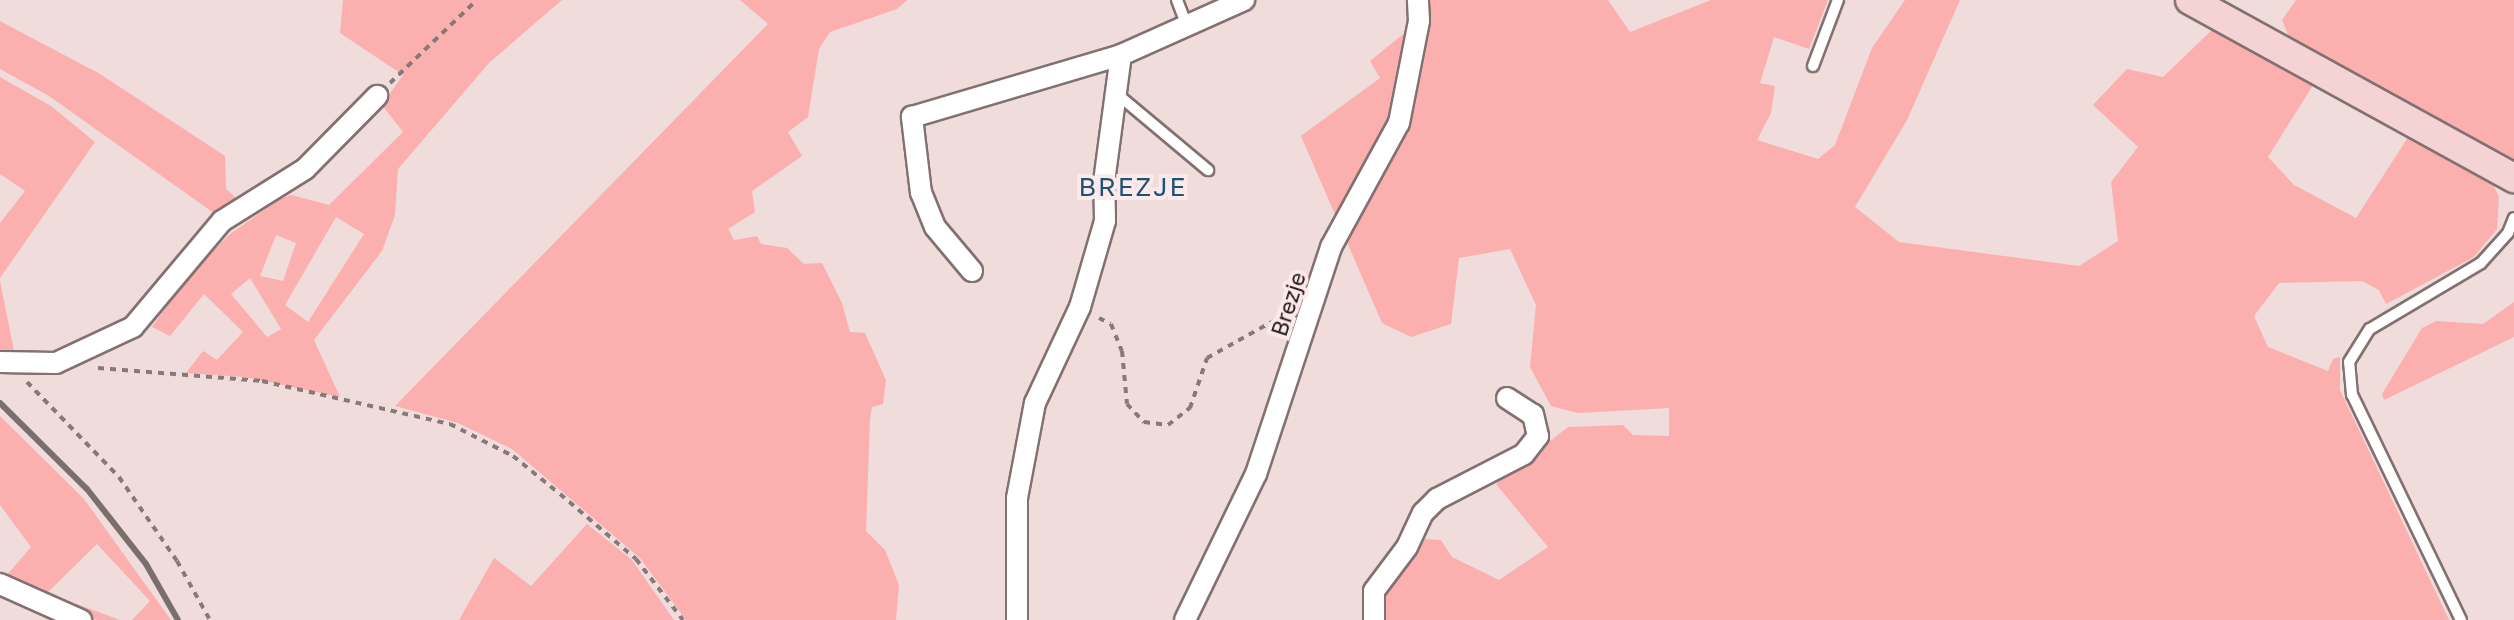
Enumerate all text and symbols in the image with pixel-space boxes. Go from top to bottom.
district label: BREZJE [1079,171,1187,203]
street label: Brezje [1265,269,1311,339]

